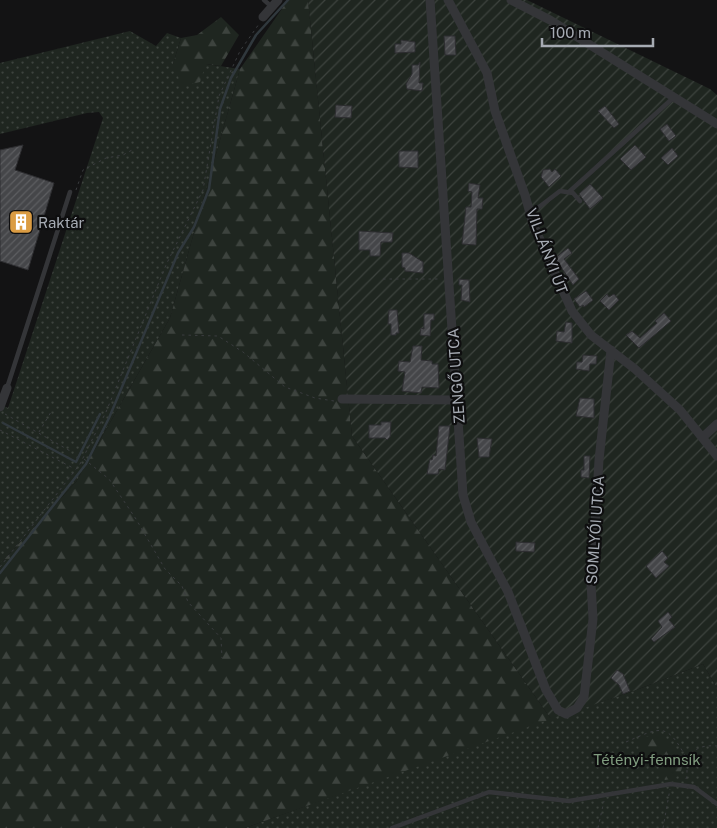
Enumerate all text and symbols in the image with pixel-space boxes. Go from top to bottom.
scale bar [542,15,653,47]
text: 100 m [550,24,591,41]
street label: VILLÁNYI ÚT [523,205,572,296]
building icon: Raktár [8,209,34,235]
place label: Raktár [38,214,85,231]
street label: ZENGŐ UTCA [443,327,468,425]
street label: SOMLYÓI UTCA [582,475,607,585]
park label: Tétényi-fennsík [593,751,701,768]

